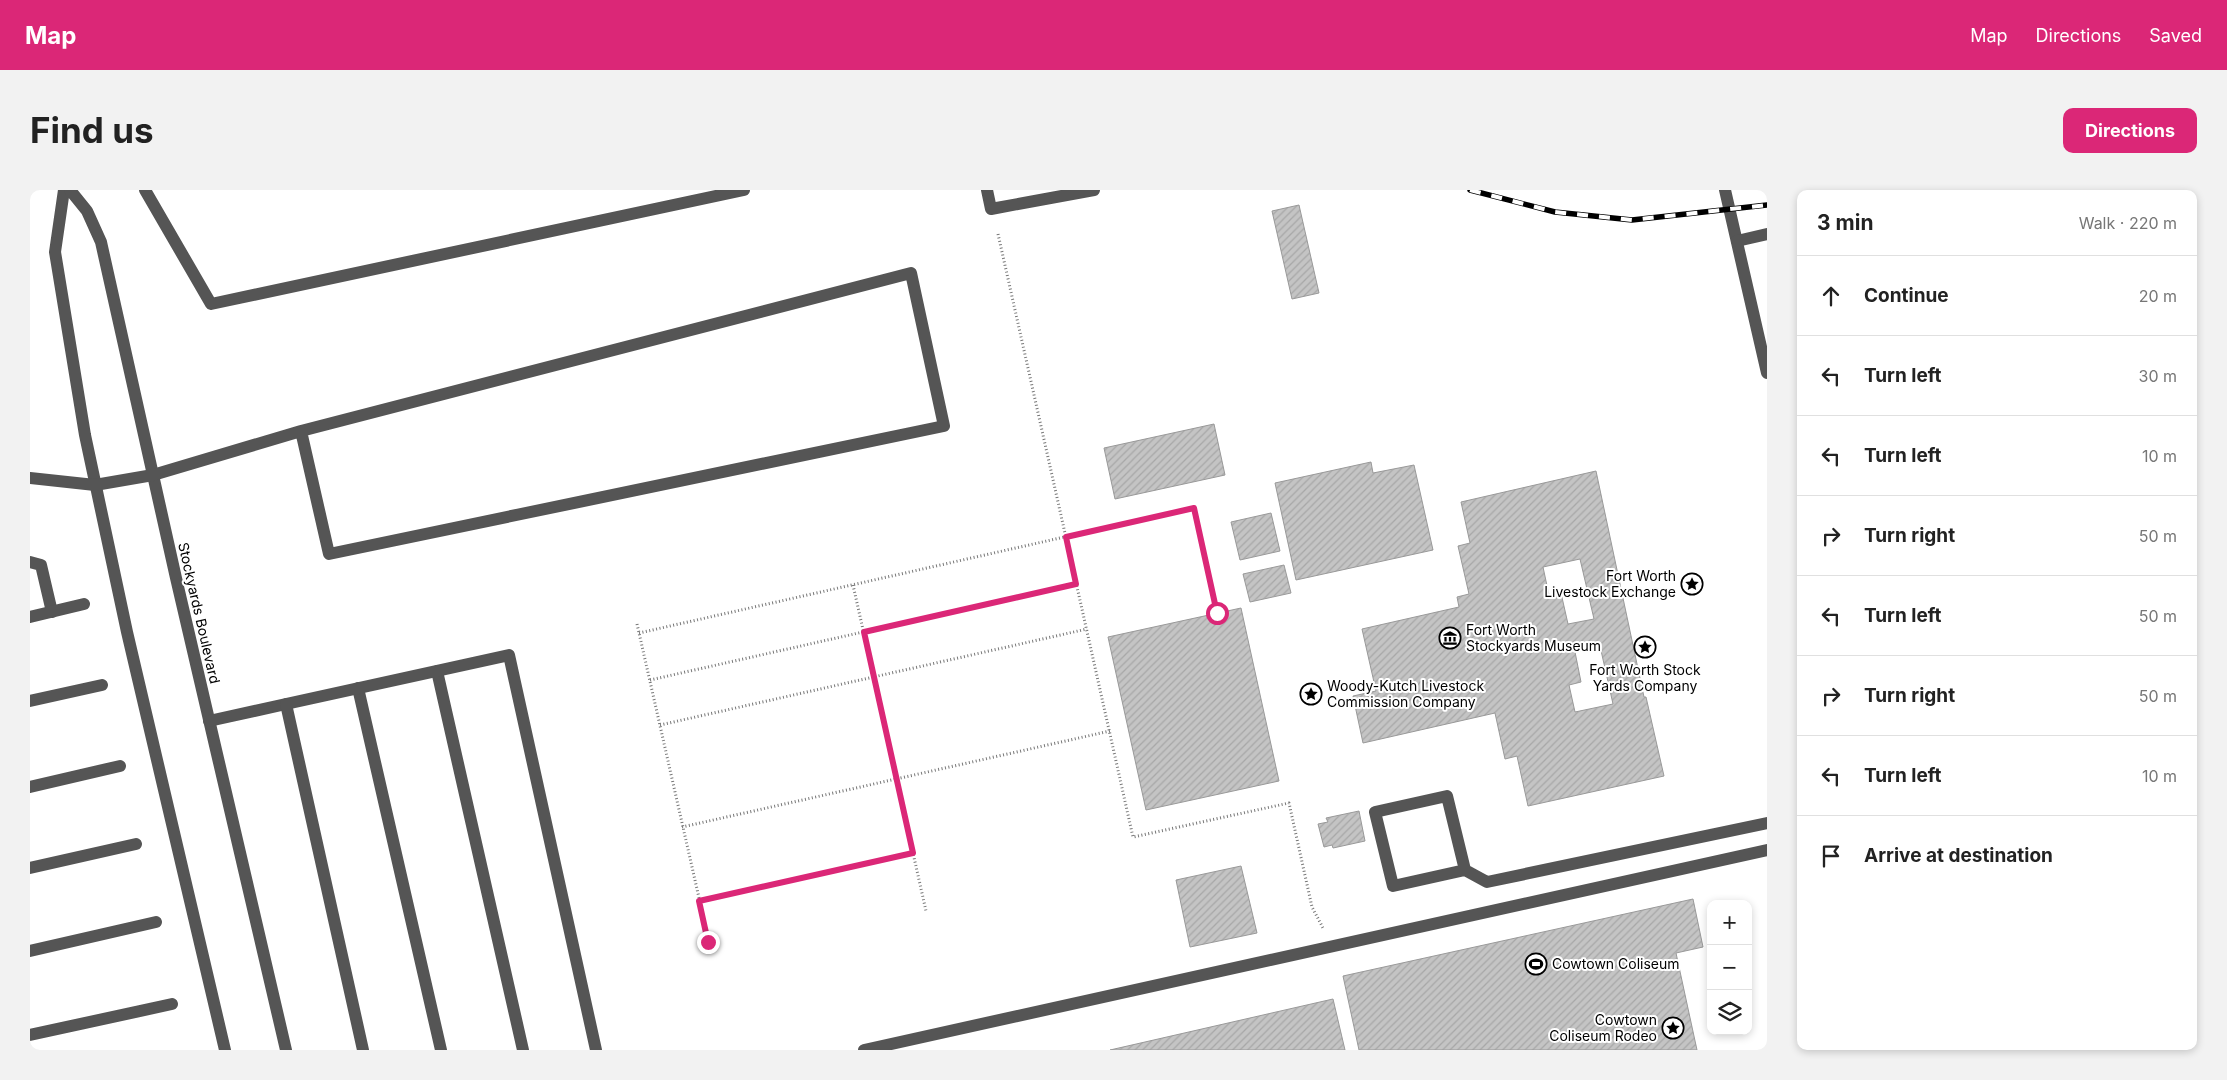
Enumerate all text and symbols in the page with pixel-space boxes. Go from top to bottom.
text: Map [25,21,76,50]
text: Map [1970,25,2008,46]
text: Directions [2036,25,2121,46]
text: Saved [2149,25,2202,46]
button: Directions [2063,108,2197,153]
text: Find us [30,109,154,151]
text: 3 min [1817,210,1873,235]
text: Walk · 220 m [2079,213,2177,233]
icon: ahead [1817,282,1845,310]
text: Continue [1864,284,1949,307]
text: 20 m [2139,286,2177,306]
icon: left [1817,362,1845,390]
text: Turn left [1864,364,1942,387]
text: 30 m [2139,366,2177,386]
icon: left [1817,442,1845,470]
text: Turn left [1864,444,1942,467]
text: 10 m [2142,446,2177,466]
icon: right [1817,522,1845,550]
text: Turn right [1864,524,1955,547]
text: 50 m [2139,526,2177,546]
street label: Stockyards Boulevard [175,541,224,685]
place label: Fort Worth Livestock Exchange [1544,567,1676,600]
place icon: Fort Worth Livestock Exchange [1680,572,1704,596]
route start [1206,602,1229,625]
icon: left [1817,602,1845,630]
text: Turn left [1864,604,1942,627]
text: 50 m [2139,606,2177,626]
place label: Fort Worth Stockyards Museum [1466,621,1601,654]
museum icon: Fort Worth Stockyards Museum [1438,626,1462,650]
place icon: Fort Worth Stock Yards Company [1633,635,1657,659]
place label: Fort Worth Stock Yards Company [1589,661,1701,694]
place label: Woody-Kutch Livestock Commission Company [1327,677,1484,710]
place icon: Woody-Kutch Livestock Commission Company [1299,682,1323,706]
icon: right [1817,682,1845,710]
text: Turn right [1864,684,1955,707]
text: 50 m [2139,686,2177,706]
icon: left [1817,762,1845,790]
text: Turn left [1864,764,1942,787]
text: 10 m [2142,766,2177,786]
icon: arrive [1817,842,1845,870]
text: Arrive at destination [1864,844,2053,867]
map controls [1707,900,1752,1035]
button: + [1707,900,1752,945]
route end [697,931,720,954]
button: − [1707,945,1752,990]
sports icon: Cowtown Coliseum [1524,952,1548,976]
place label: Cowtown Coliseum [1552,955,1680,972]
button: layers [1707,990,1752,1035]
place label: Cowtown Coliseum Rodeo [1549,1011,1657,1044]
place icon: Cowtown Coliseum Rodeo [1661,1016,1685,1040]

